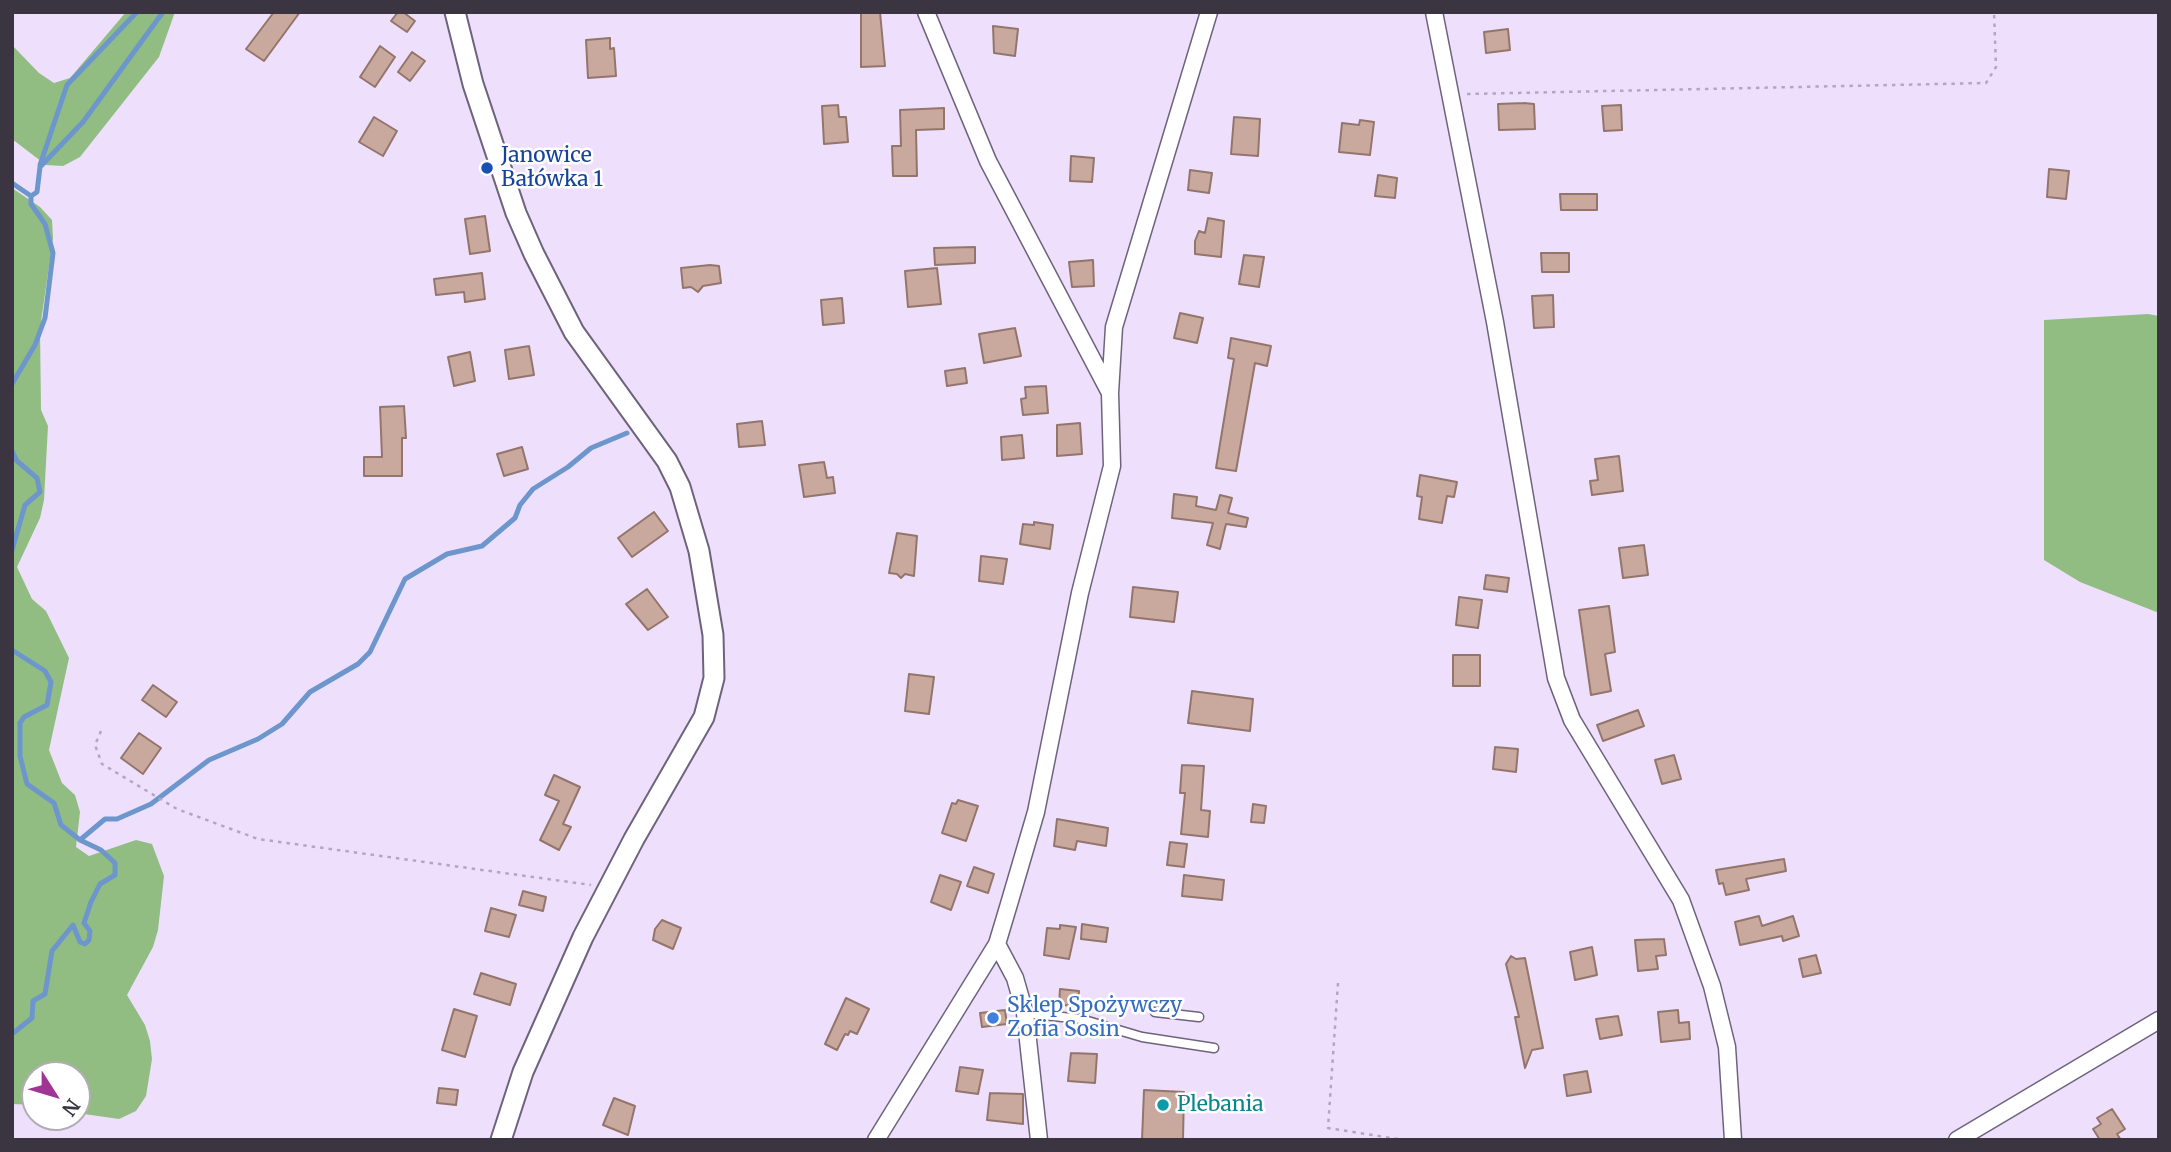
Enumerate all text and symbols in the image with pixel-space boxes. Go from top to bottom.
place label: Janowice Bałówka 1 [501,143,603,193]
marker: Janowice Bałówka 1 [479,160,495,176]
place label: Sklep Spożywczy Zofia Sosin [1007,993,1182,1043]
marker: Sklep Spożywczy Zofia Sosin [985,1010,1001,1026]
north arrow [21,1061,91,1131]
place label: Plebania [1177,1092,1264,1118]
text: N [57,1094,85,1121]
marker: Plebania [1155,1097,1171,1113]

